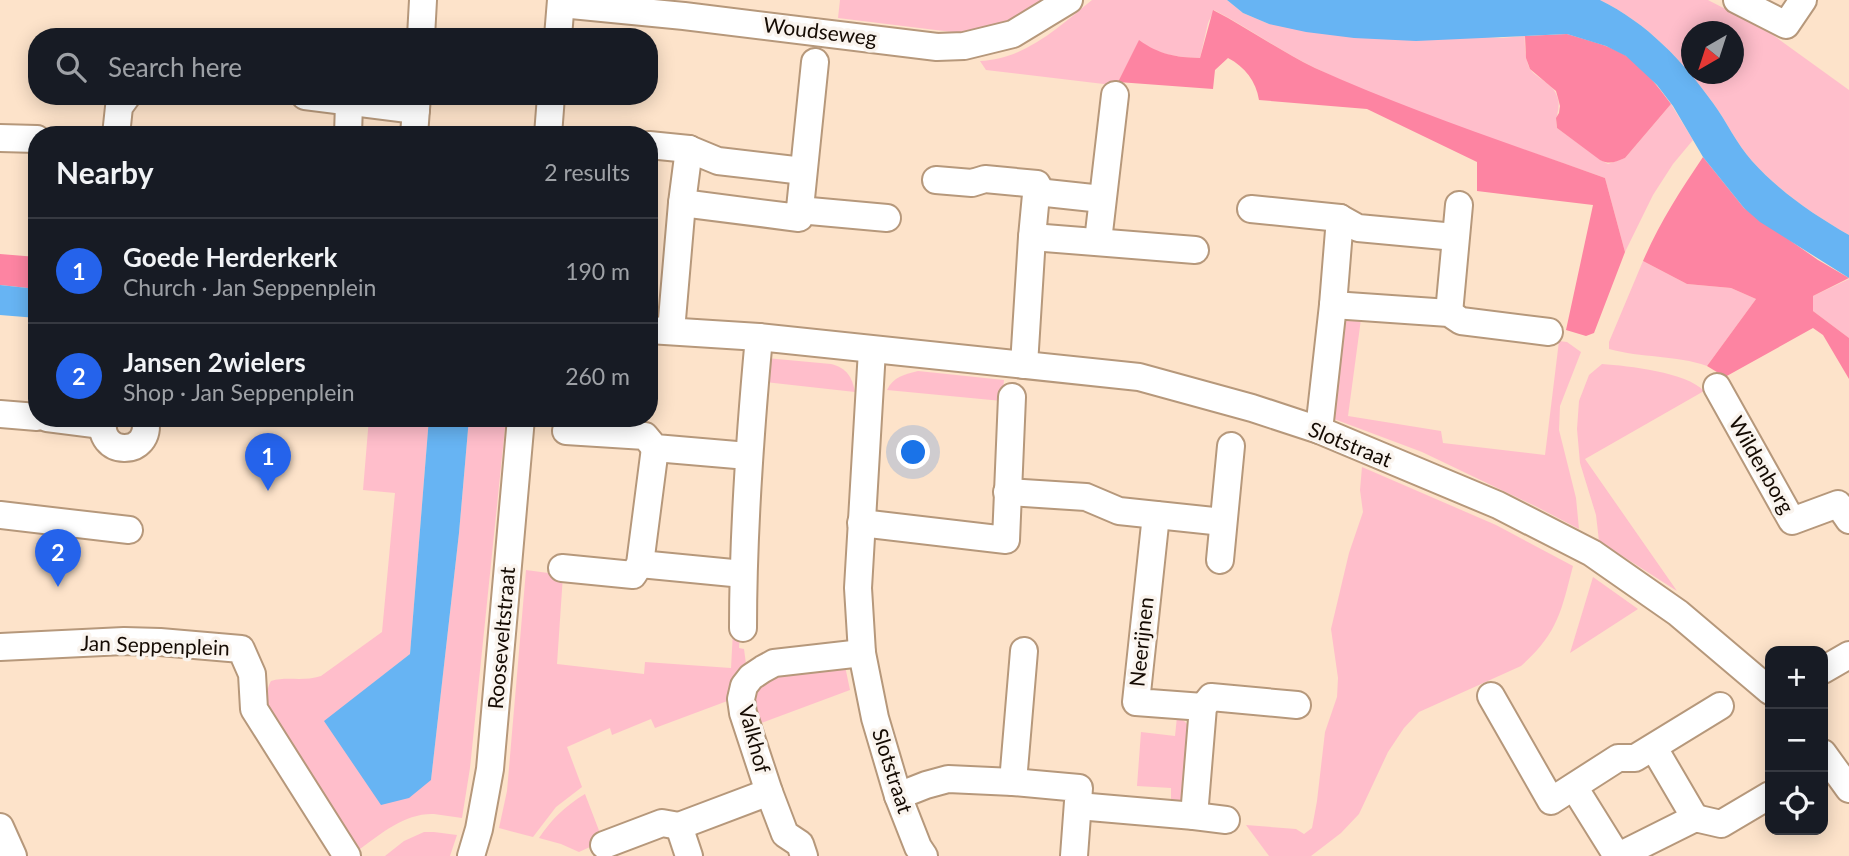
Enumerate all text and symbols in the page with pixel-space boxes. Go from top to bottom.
street label: Woudseweg [762,11,879,50]
north arrow [1681,21,1744,84]
search box [28,28,658,105]
icon: search [52,48,90,86]
text: Search here [108,51,242,83]
text: Nearby [56,154,154,190]
text: 2 results [544,158,630,186]
text: Goede Herderkerk [123,241,337,273]
text: 1 [72,257,86,285]
text: 190 m [565,257,630,285]
text: Church · Jan Seppenplein [123,273,376,301]
text: Jansen 2wielers [123,346,306,378]
text: 2 [72,362,86,390]
text: 260 m [565,362,630,390]
text: Shop · Jan Seppenplein [123,378,355,406]
street label: Wildenborg [1724,411,1800,517]
street label: Slotstraat [1305,416,1396,472]
pin: 1 [245,433,291,491]
your location [896,435,930,469]
pin: 2 [35,529,81,587]
street label: Rooseveltstraat [482,565,519,710]
street label: Neerijnen [1123,596,1158,688]
street label: Jan Seppenplein [80,629,230,660]
map controls [1765,646,1828,835]
button: + [1765,646,1828,709]
street label: Valkhof [734,702,777,776]
button: − [1765,709,1828,772]
street label: Slotstraat [868,725,919,817]
button: locate [1765,772,1828,835]

